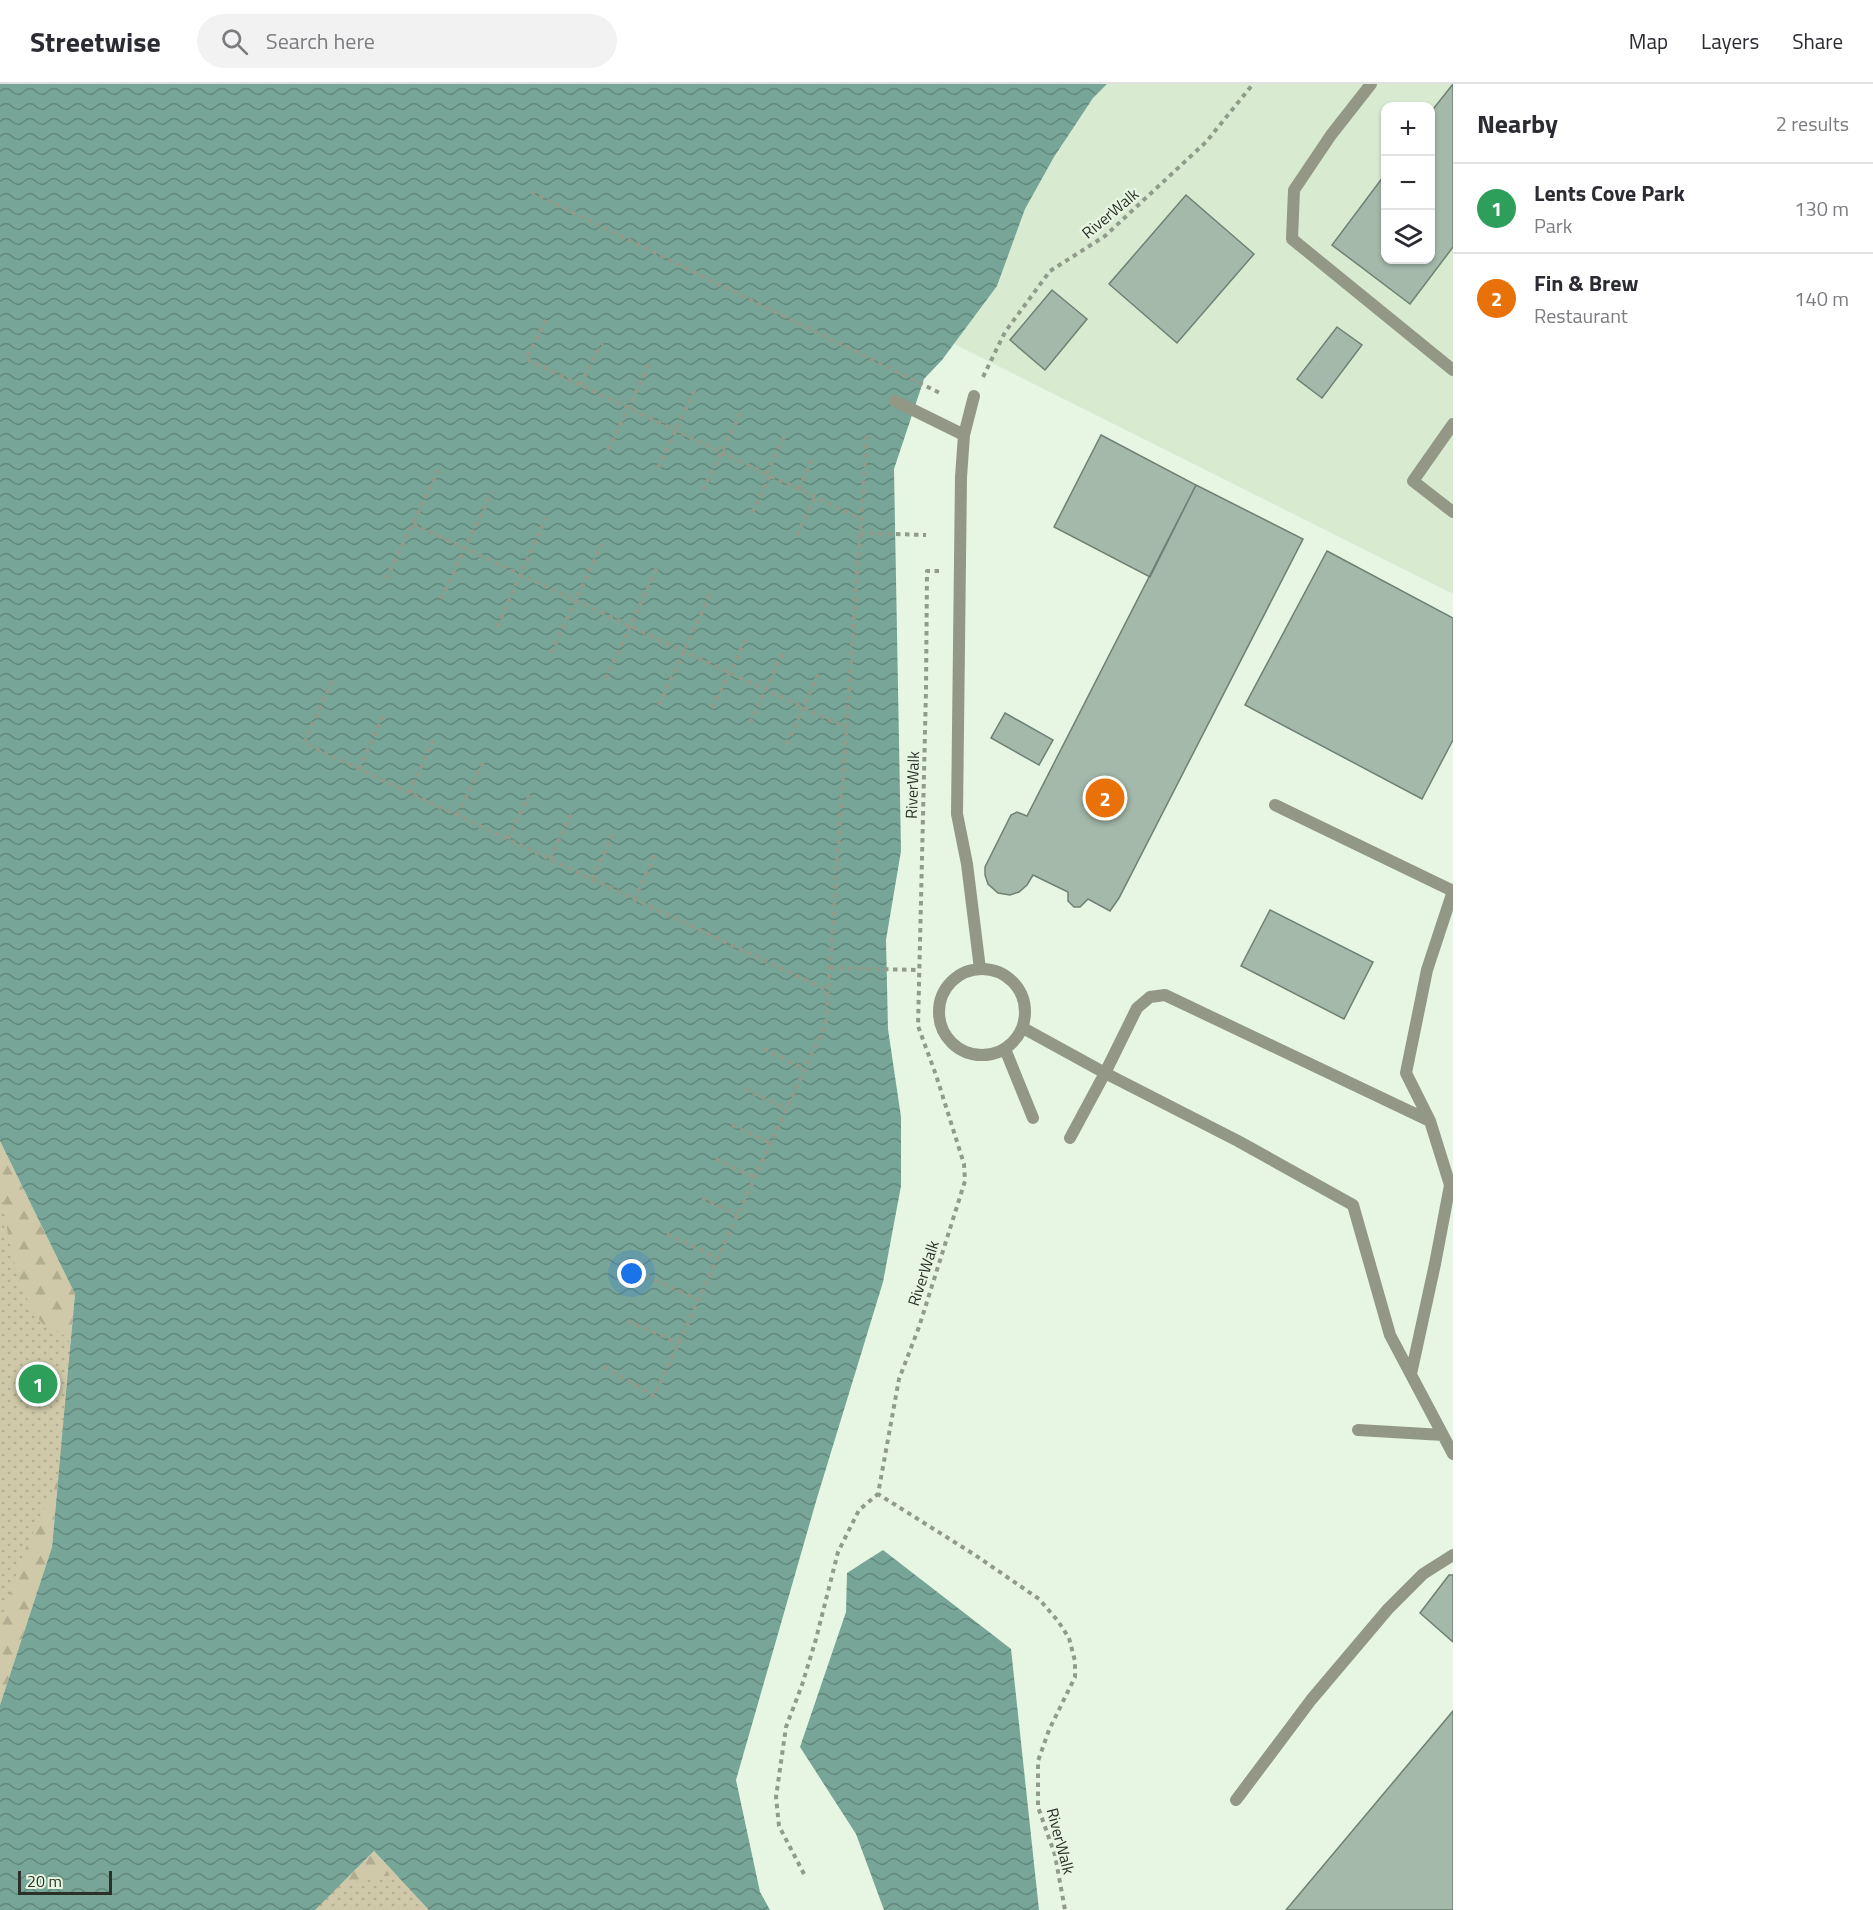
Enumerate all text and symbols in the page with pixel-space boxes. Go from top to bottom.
search box [197,14,617,68]
text: Streetwise [30,20,161,63]
text: Search here [266,24,375,58]
icon: search [218,25,251,58]
text: Map [1629,25,1668,57]
text: Layers [1701,25,1759,57]
text: Share [1792,25,1843,57]
map controls [1381,102,1435,264]
button: + [1381,102,1435,156]
text: Nearby [1477,104,1558,143]
text: 2 results [1776,108,1849,139]
button: − [1381,156,1435,210]
text: Lents Cove Park [1534,176,1685,210]
street label: RiverWalk [1076,182,1144,244]
text: 1 [1491,193,1502,224]
text: 130 m [1794,193,1849,224]
button: layers [1381,210,1435,264]
text: Park [1534,210,1572,241]
text: Fin & Brew [1534,266,1638,300]
text: 2 [1491,283,1502,314]
text: 140 m [1794,283,1849,314]
text: Restaurant [1534,300,1628,331]
street label: RiverWalk [899,750,925,819]
pin: 2 [1086,776,1124,820]
street label: RiverWalk [901,1237,945,1309]
your location [617,1259,646,1288]
pin: 1 [18,1362,57,1406]
street label: RiverWalk [1041,1805,1081,1877]
scale bar [18,1868,112,1896]
text: 20 m [27,1869,62,1893]

